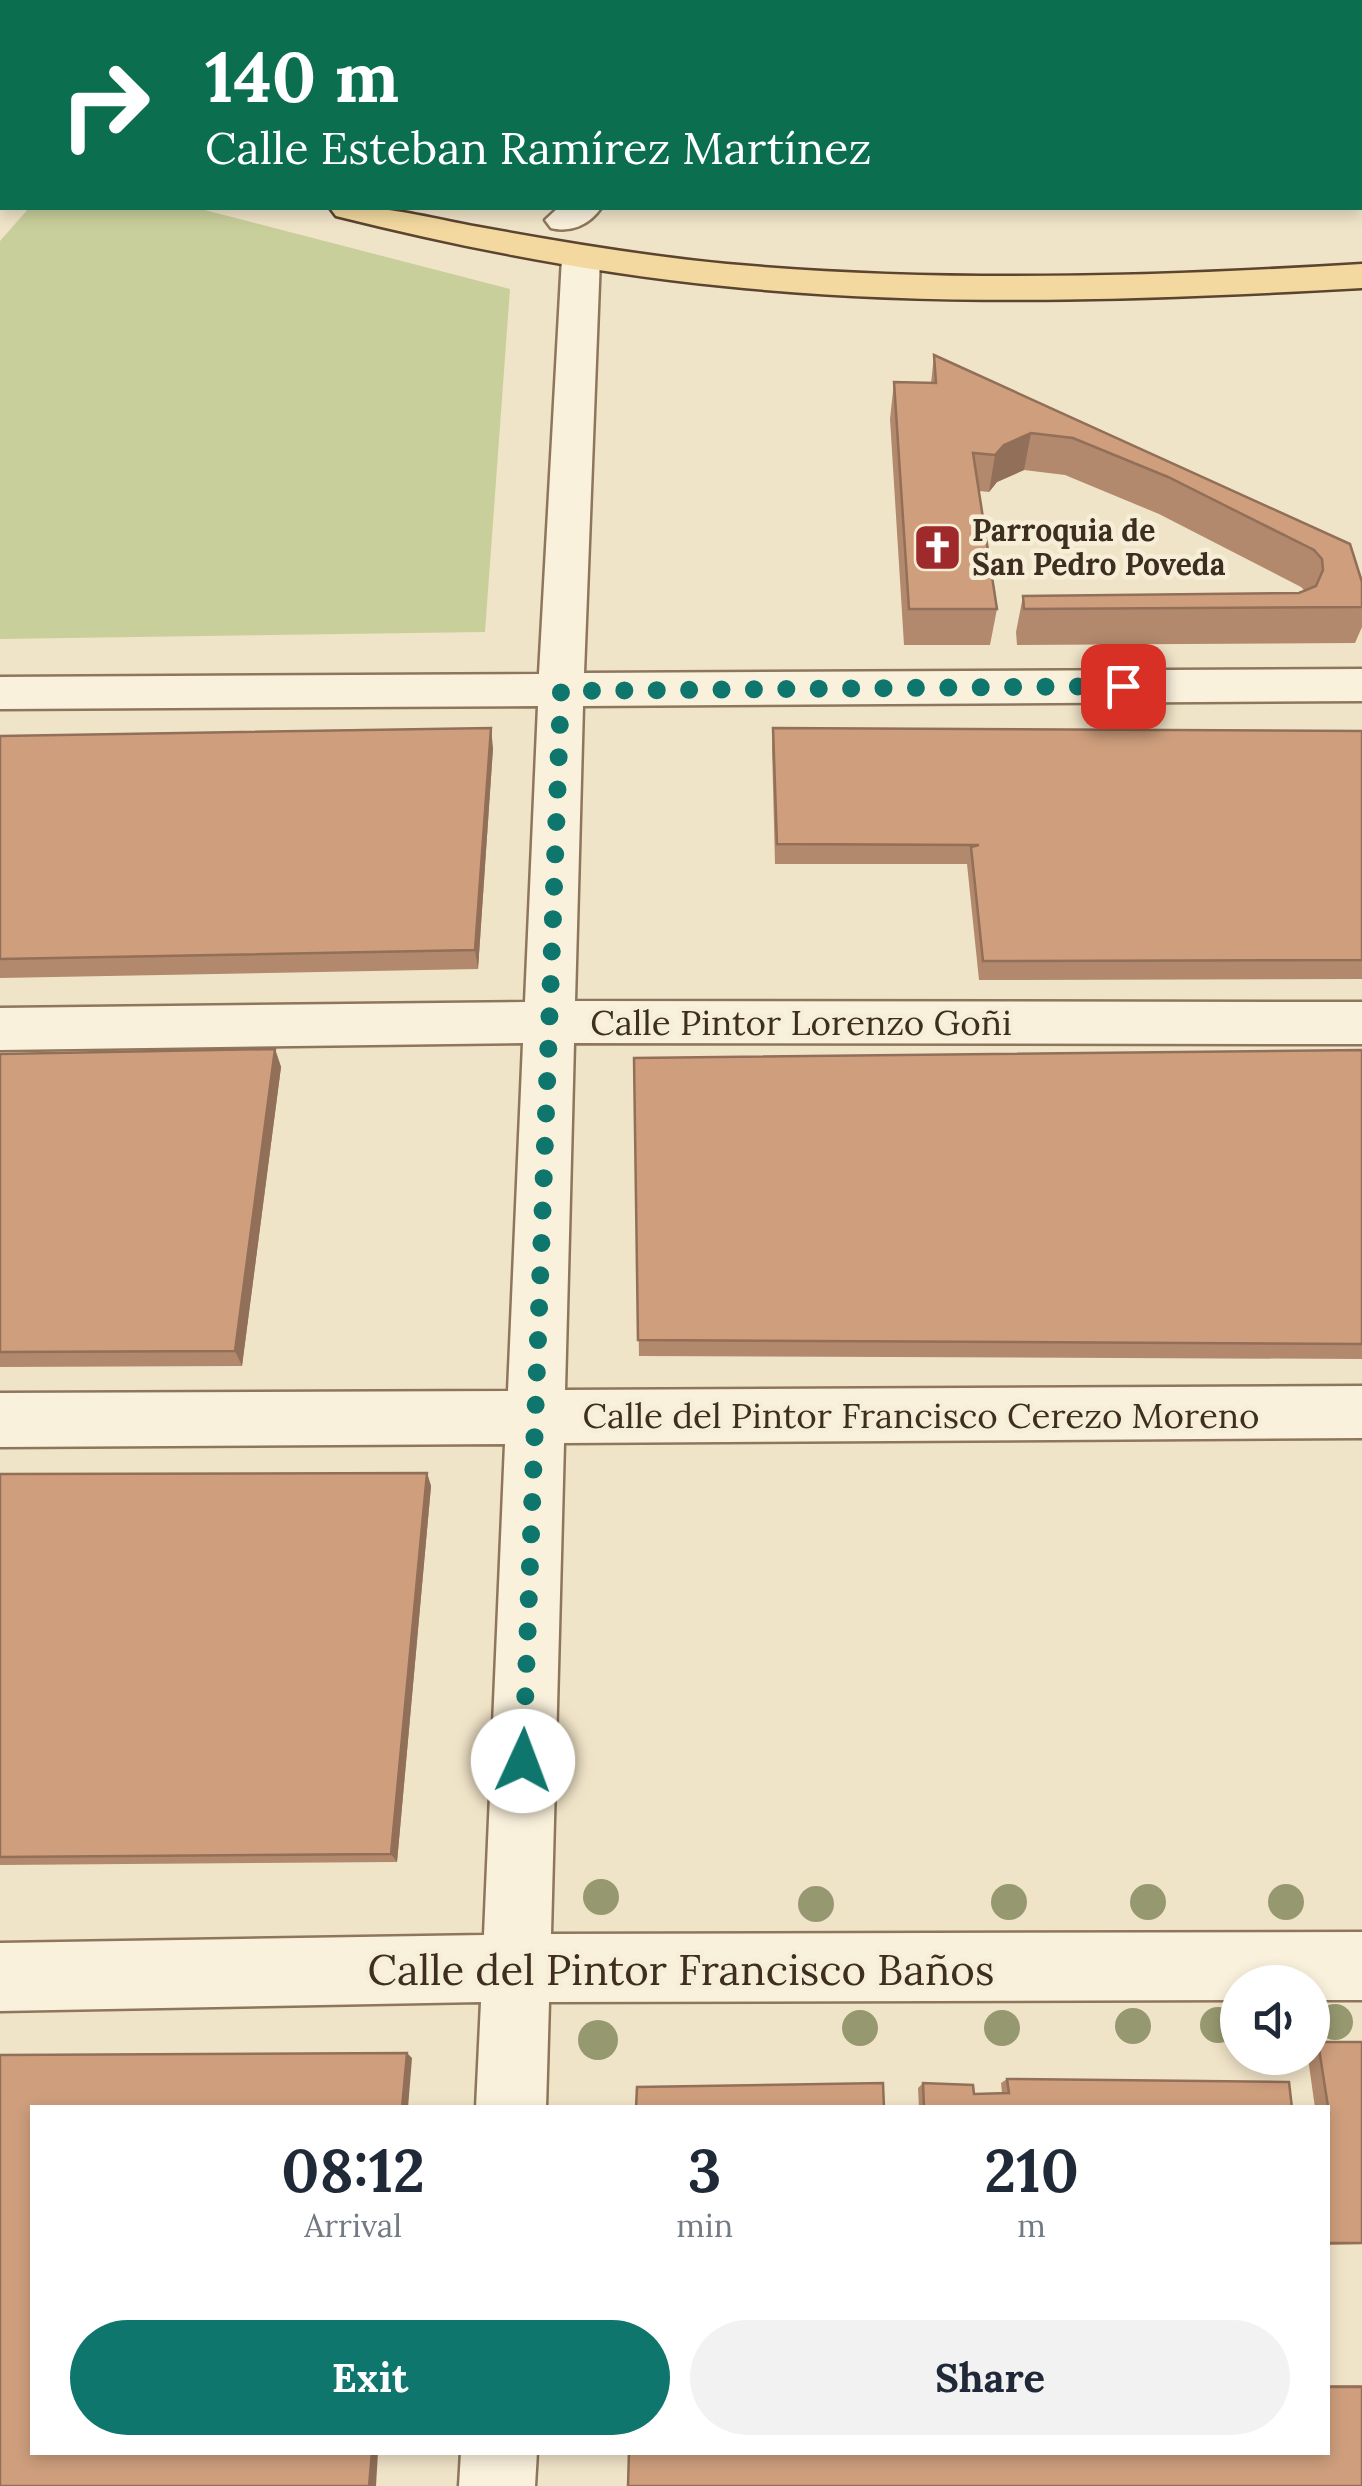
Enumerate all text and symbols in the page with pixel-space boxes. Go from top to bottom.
text: 140 m [205,32,399,121]
icon: right [40,40,170,170]
text: Calle Esteban Ramírez Martínez [205,119,871,176]
place label: Parroquia de San Pedro Poveda [972,511,1226,583]
church icon: Parroquia de San Pedro Poveda [911,521,963,573]
pin [1081,644,1166,729]
icon: arrive [1096,659,1151,714]
street label: Calle Pintor Lorenzo Goñi [590,1000,1012,1045]
street label: Calle del Pintor Francisco Cerezo Moreno [582,1393,1260,1438]
position arrow [471,1709,575,1813]
street label: Calle del Pintor Francisco Baños [368,1943,994,1997]
map controls [1220,1965,1330,2075]
button: sound [1220,1965,1330,2075]
text: 08:12 [281,2132,425,2208]
text: 3 [688,2132,721,2208]
text: 210 [984,2132,1079,2208]
text: Arrival [304,2205,402,2246]
text: min [676,2205,733,2246]
text: m [1017,2205,1046,2246]
button: Exit [70,2320,670,2435]
button: Share [690,2320,1290,2435]

